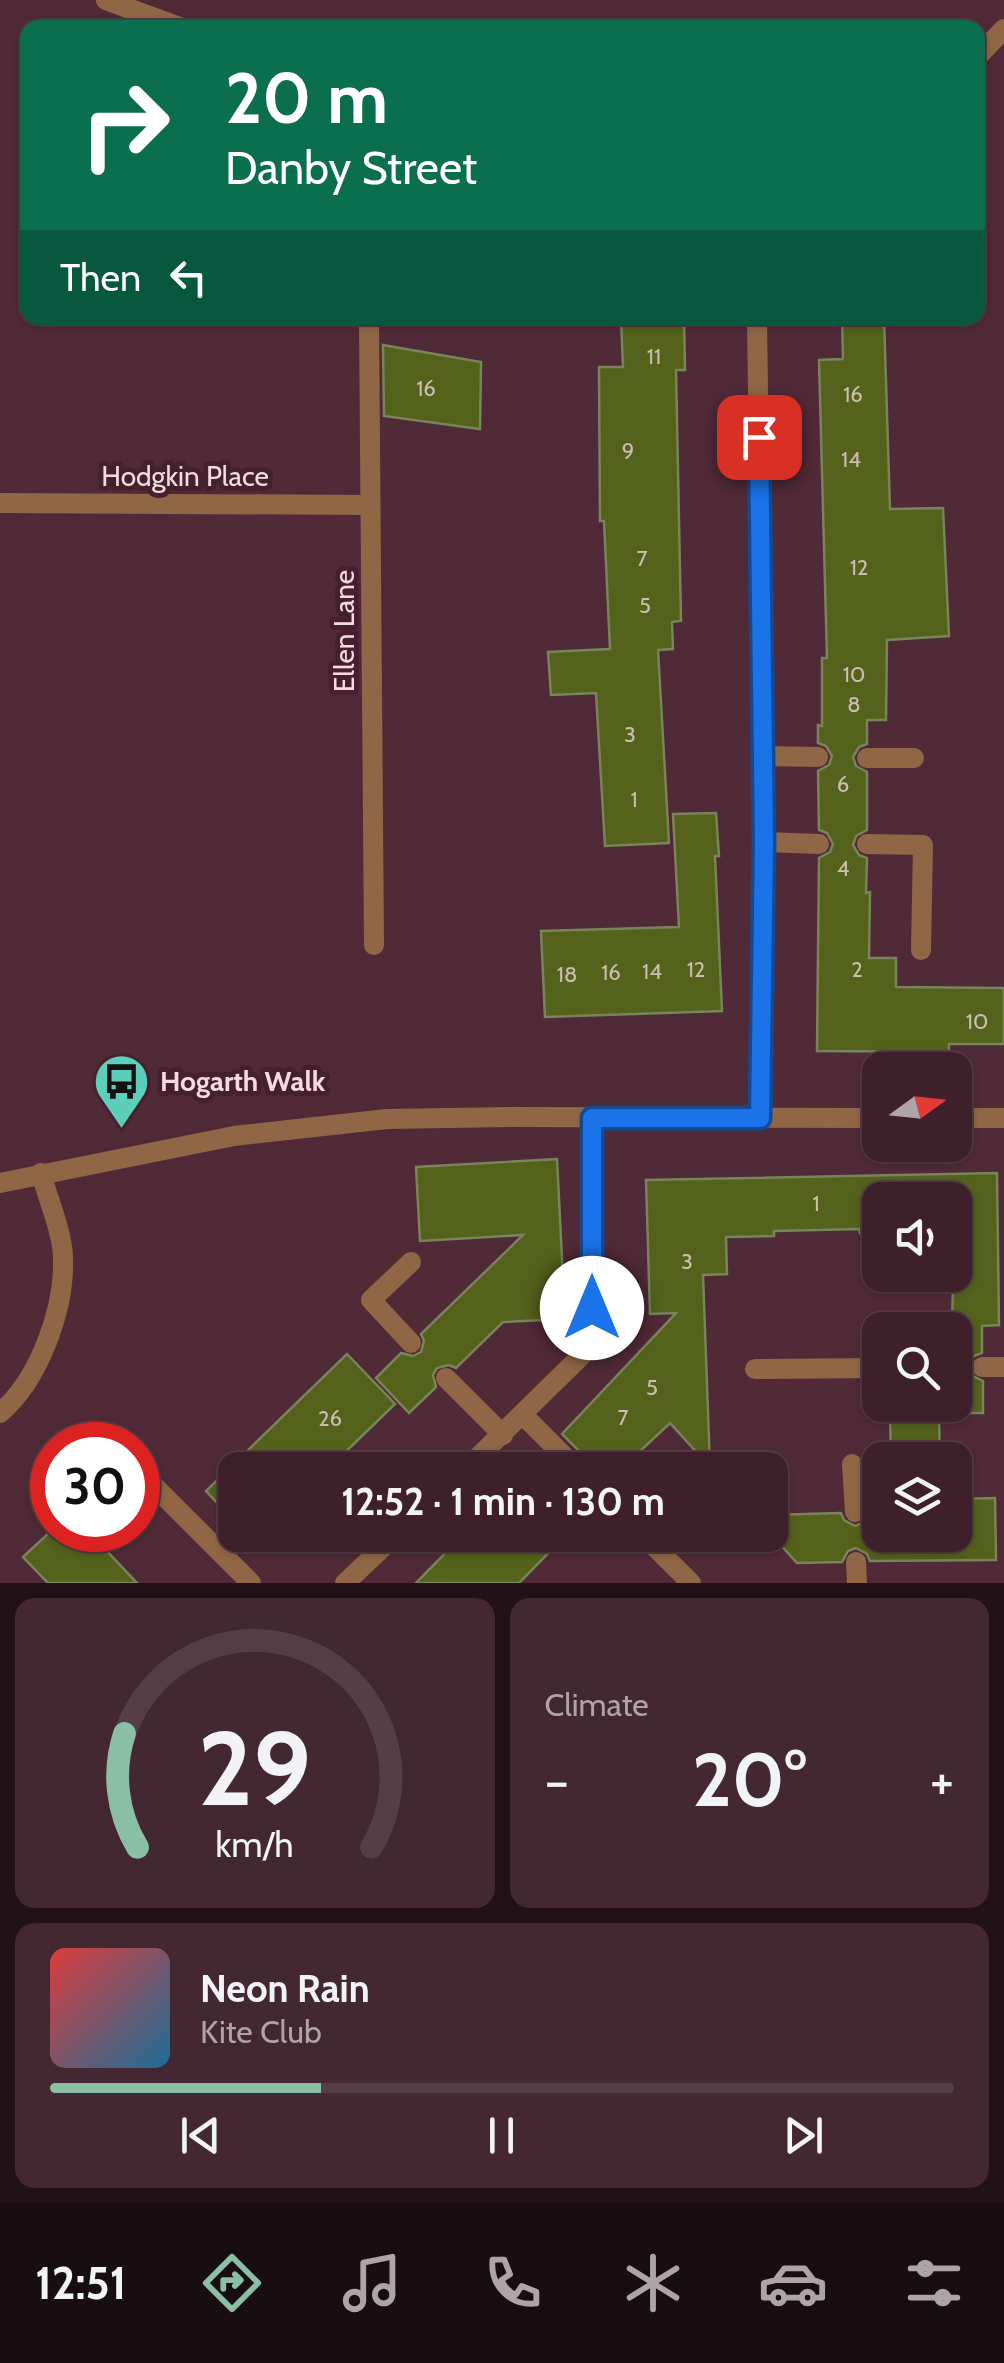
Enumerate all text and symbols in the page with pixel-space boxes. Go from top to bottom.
text: 20 m [225,55,388,141]
icon: right [60,60,190,190]
text: Danby Street [225,141,477,195]
icon: left [161,250,216,305]
text: Then [60,254,141,301]
house number: 11 [647,343,661,370]
house number: 16 [416,375,436,402]
house number: 16 [843,381,863,408]
pin [717,395,802,480]
icon: arrive [732,410,787,465]
house number: 9 [622,437,634,464]
house number: 14 [841,446,861,473]
street label: Hodgkin Place [101,459,269,493]
house number: 7 [636,545,648,572]
house number: 12 [850,554,868,581]
street label: Ellen Lane [327,570,361,692]
house number: 5 [639,592,651,619]
house number: 10 [843,661,865,688]
house number: 8 [847,691,861,718]
house number: 3 [624,721,636,748]
house number: 6 [837,771,849,798]
house number: 1 [630,786,638,813]
house number: 4 [837,855,850,882]
house number: 12 [687,956,705,983]
house number: 2 [851,956,863,983]
house number: 14 [642,958,662,985]
house number: 16 [601,959,621,986]
house number: 18 [557,961,577,988]
house number: 10 [966,1008,988,1035]
bus stop icon: Hogarth Walk [91,1051,151,1130]
north arrow [862,1052,972,1162]
map controls [862,1052,972,1552]
place label: Hogarth Walk [160,1064,326,1098]
button: sound [862,1182,972,1292]
house number: 1 [812,1190,820,1217]
house number: 3 [681,1248,693,1275]
position arrow [540,1256,644,1360]
button: search [862,1312,972,1422]
house number: 5 [646,1374,658,1401]
house number: 7 [617,1404,629,1431]
house number: 26 [318,1405,342,1432]
speed limit sign: 30 [30,1422,160,1552]
button: layers [862,1442,972,1552]
text: 12:52 · 1 min · 130 m [341,1478,665,1525]
text: Climate [545,1685,649,1724]
text: 29 [198,1705,311,1831]
text: 20° [692,1734,806,1825]
text: − [545,1747,569,1814]
text: + [930,1747,954,1814]
text: km/h [216,1823,294,1866]
text: Neon Rain [200,1965,370,2012]
text: Kite Club [200,2012,322,2051]
icon: previous [173,2108,228,2163]
icon: pause [474,2108,529,2163]
icon: next [776,2108,831,2163]
icon: directions [197,2248,267,2318]
icon: music [337,2248,407,2318]
icon: phone [478,2248,548,2318]
icon: climate [618,2248,688,2318]
icon: car [758,2248,828,2318]
icon: filters [899,2248,969,2318]
text: 12:51 [35,2256,126,2310]

